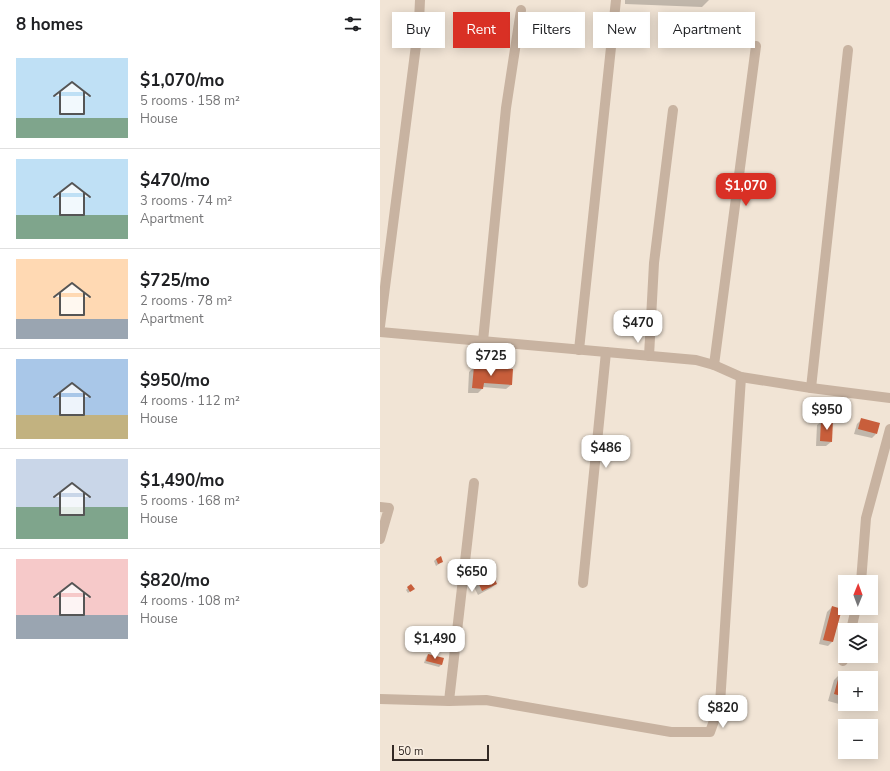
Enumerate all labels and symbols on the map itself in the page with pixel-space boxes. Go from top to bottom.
pin: $1,070 [713,173,779,207]
pin: $470 [614,310,662,344]
pin: $725 [467,343,515,377]
pin: $950 [803,397,851,431]
pin: $486 [582,435,630,469]
pin: $650 [448,559,496,593]
north arrow [838,575,878,615]
pin: $1,490 [402,626,468,660]
pin: $820 [699,695,747,729]
scale bar [392,743,489,762]

